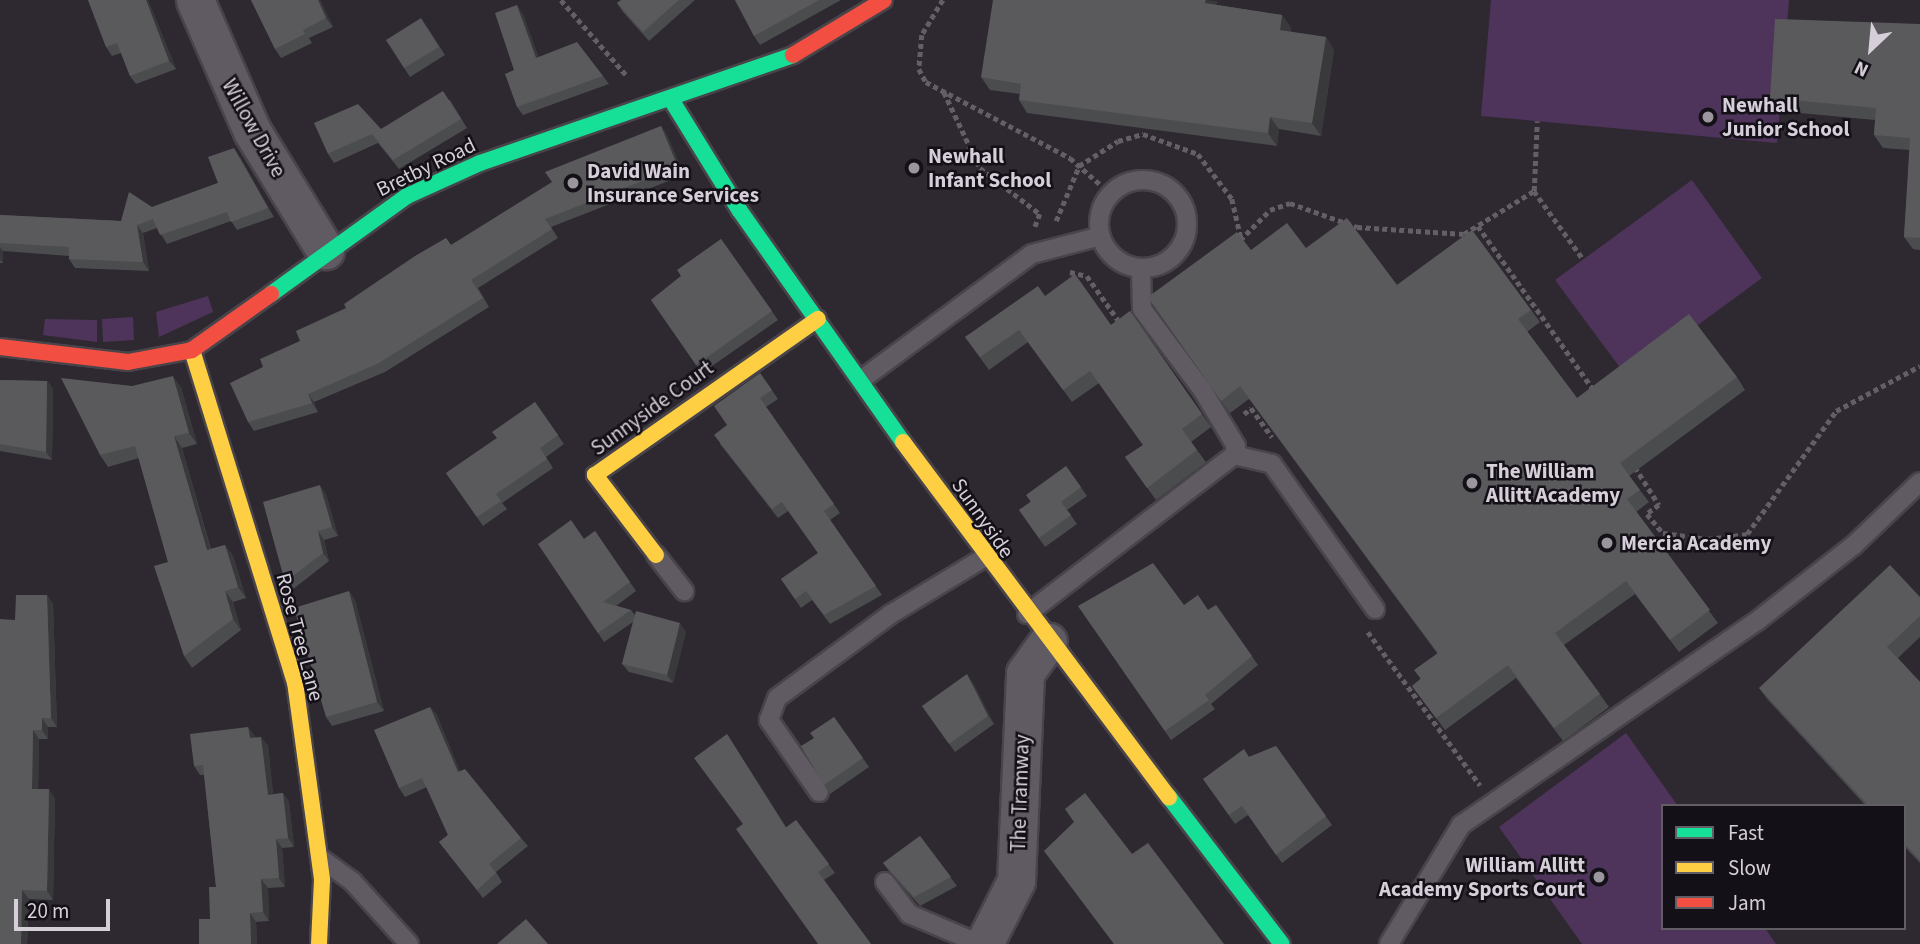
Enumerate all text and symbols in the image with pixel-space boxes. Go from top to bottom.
north arrow [1836,14,1906,84]
text: N [1850,53,1873,83]
street label: Willow Drive [217,74,291,182]
place label: Newhall Junior School [1722,92,1849,142]
marker: Newhall Junior School [1700,109,1716,125]
street label: Bretby Road [372,132,480,202]
place label: Newhall Infant School [928,143,1051,193]
place label: David Wain Insurance Services [587,158,759,208]
marker: Newhall Infant School [906,160,922,176]
marker: David Wain Insurance Services [565,175,581,191]
street label: Sunnyside Court [586,355,718,461]
place label: The William Allitt Academy [1486,458,1620,508]
street label: Sunnyside [946,473,1020,563]
marker: The William Allitt Academy [1464,475,1480,491]
place label: Mercia Academy [1621,530,1771,556]
marker: Mercia Academy [1599,535,1615,551]
street label: Rose Tree Lane [271,570,329,704]
street label: The Tramway [1005,734,1035,852]
legend [1661,804,1906,930]
text: Fast [1728,818,1764,848]
place label: William Allitt Academy Sports Court [1379,852,1585,902]
text: Slow [1728,853,1771,883]
marker: William Allitt Academy Sports Court [1591,869,1607,885]
scale bar [18,884,114,928]
text: Jam [1728,888,1766,918]
text: 20 m [27,896,69,926]

